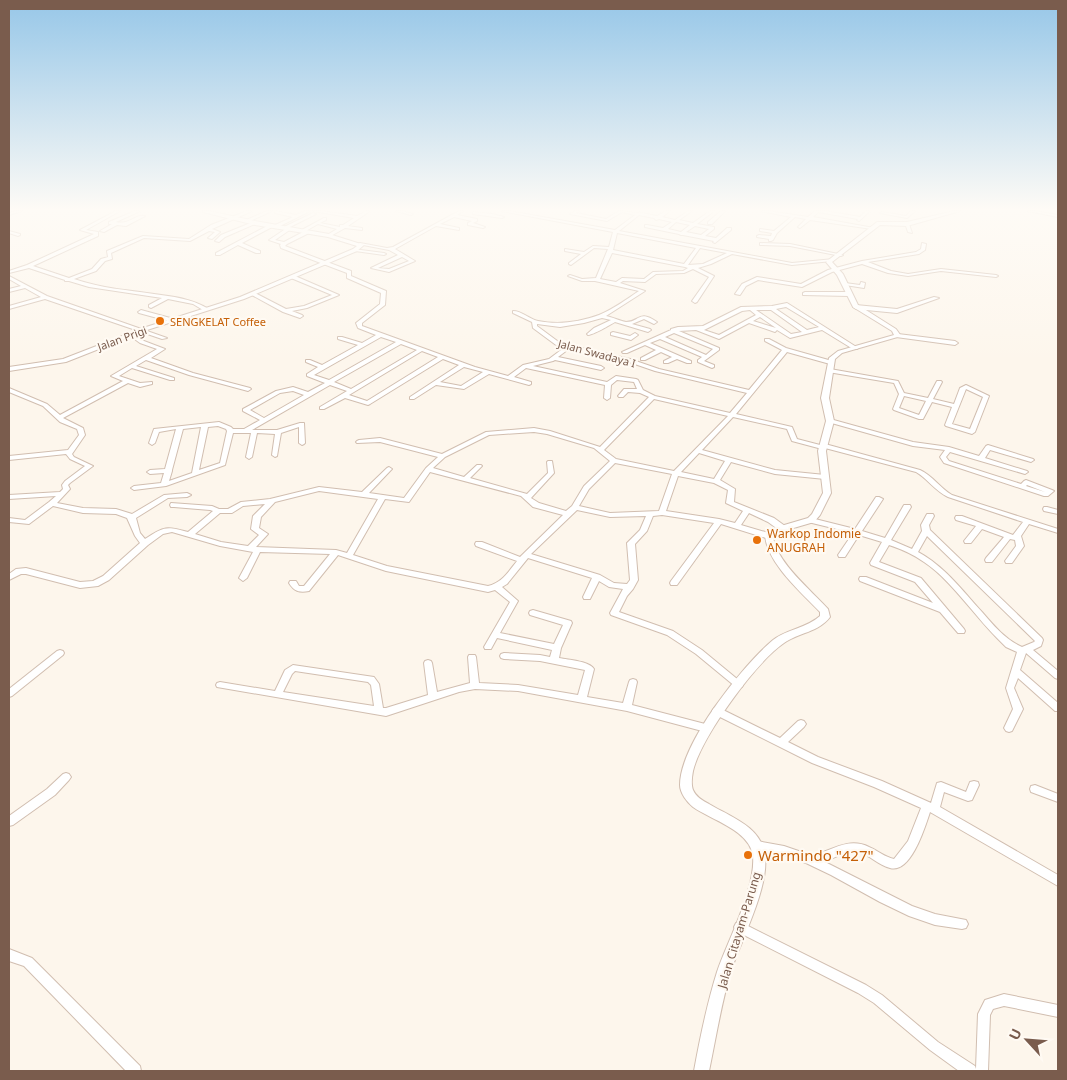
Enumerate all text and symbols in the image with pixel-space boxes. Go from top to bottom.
place label: SENGKELAT Coffee [170,314,266,329]
marker: SENGKELAT Coffee [154,315,166,327]
street label: Jalan Prigi [94,322,149,354]
street label: Jalan Swadaya I [555,335,638,371]
place label: Warkop Indomie ANUGRAH [767,525,861,556]
marker: Warkop Indomie ANUGRAH [751,534,763,546]
place label: Warmindo "427" [758,845,874,865]
marker: Warmindo "427" [742,849,754,861]
street label: Jalan Citayam-Parung [713,870,765,991]
north arrow [1002,1015,1052,1065]
text: U [1004,1025,1026,1043]

